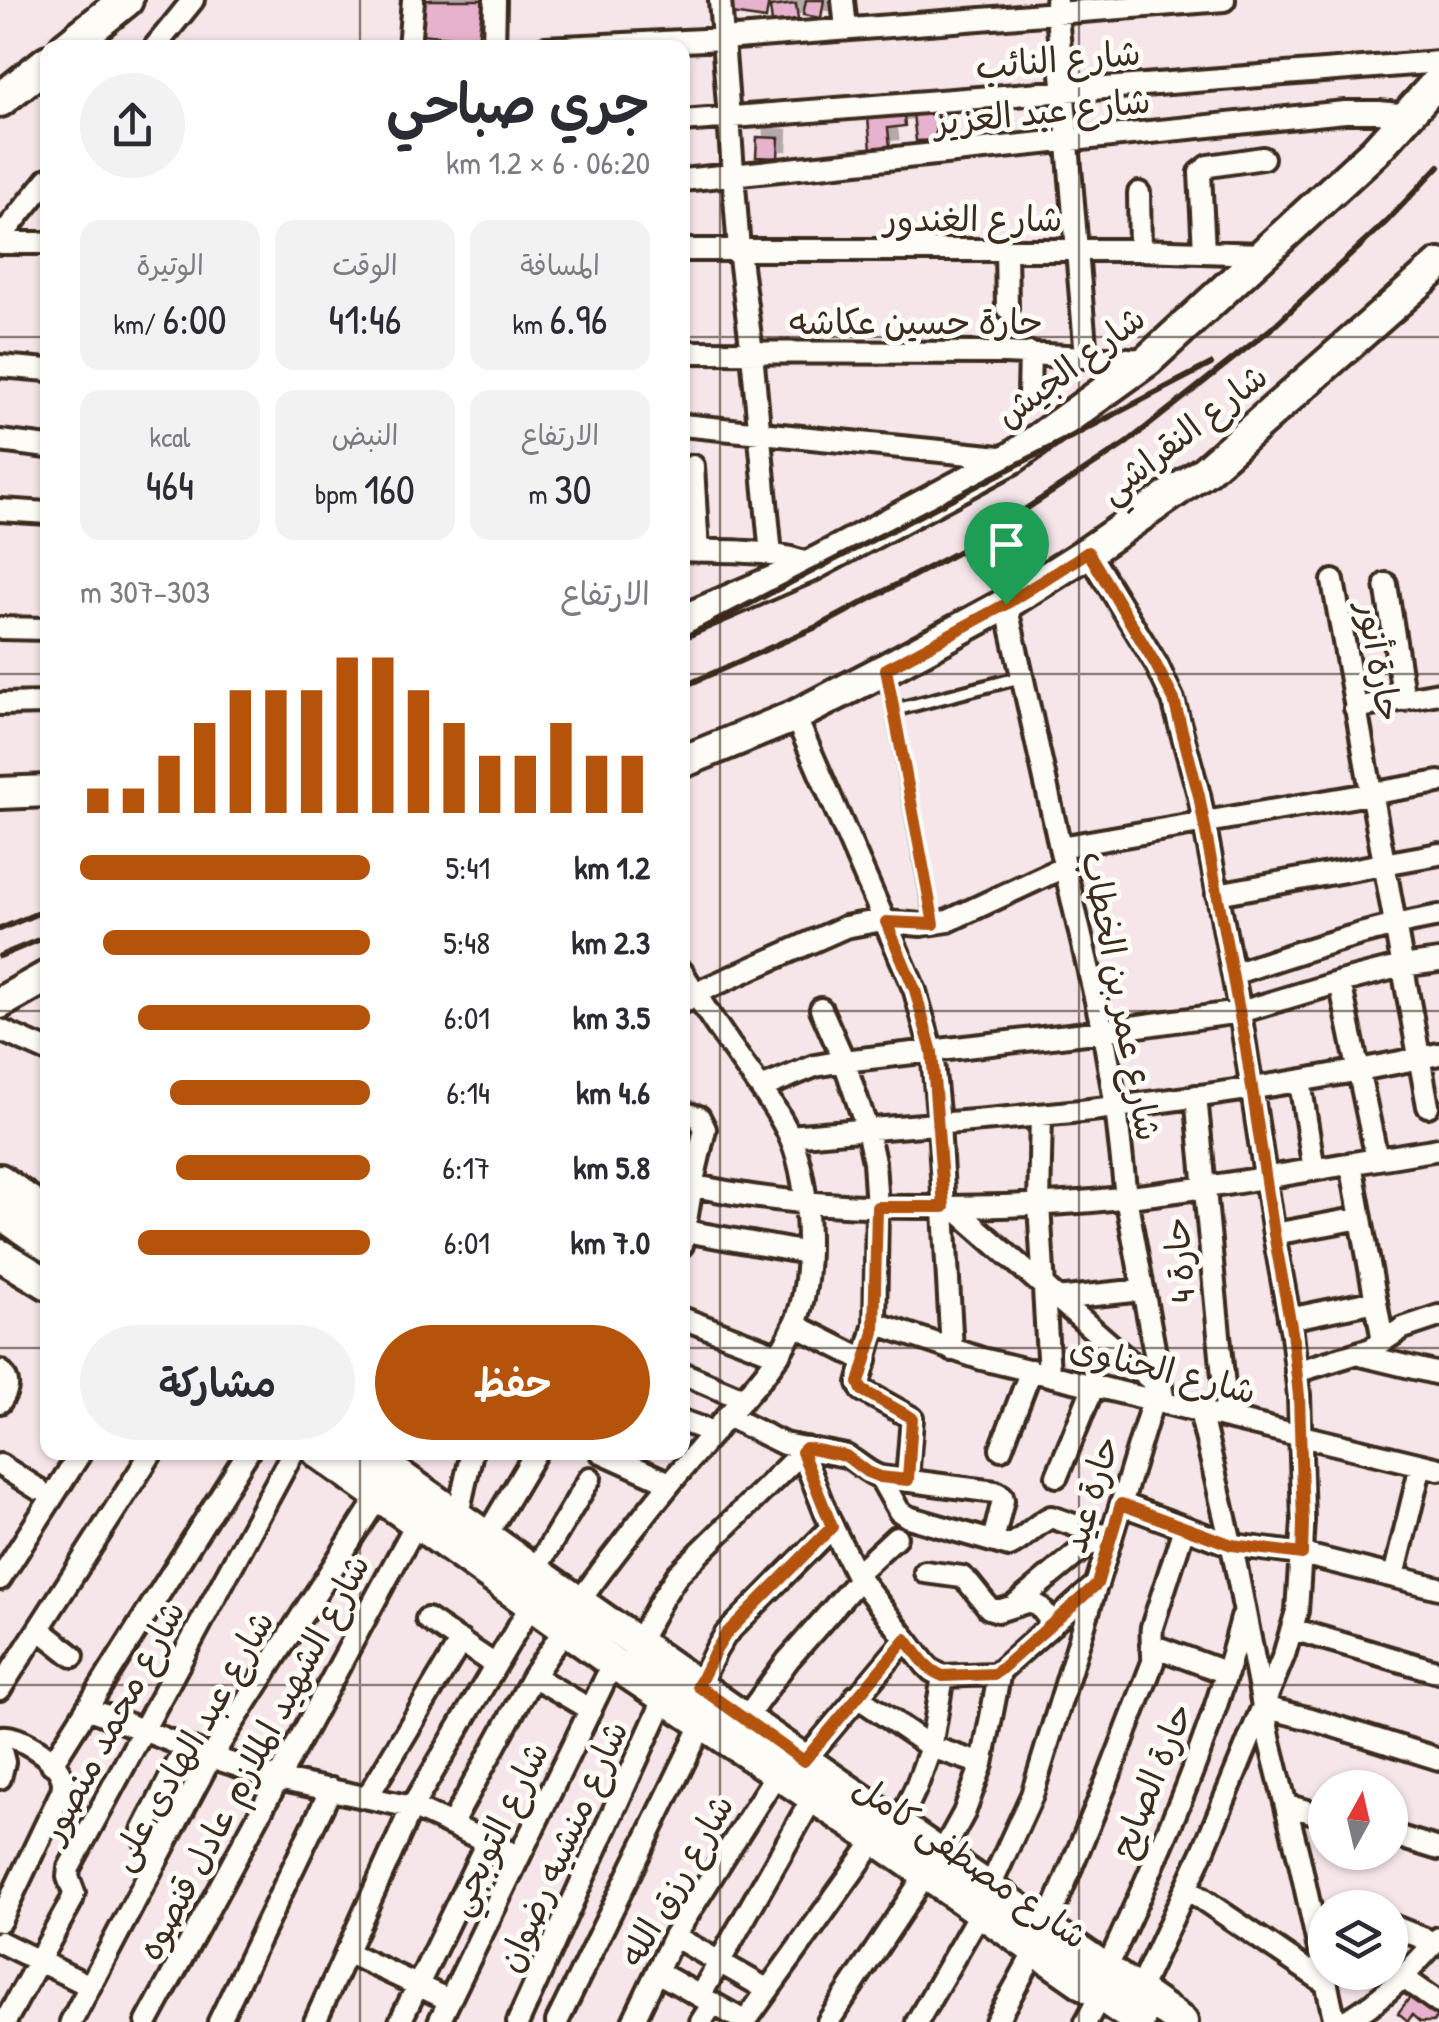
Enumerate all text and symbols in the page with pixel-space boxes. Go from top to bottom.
street label: شارع النائب [973,28,1143,92]
text: جري صباحي [386,66,650,140]
button: share [80,73,185,178]
street label: شارع عبد العزيز [928,76,1153,148]
text: 06:20 · 6 × 1.2 km [446,141,650,184]
street label: شارع الغندور [881,195,1062,244]
text: الوتيرة [136,246,204,284]
text: الوقت [332,246,398,284]
text: المسافة [520,246,600,284]
text: 6:00 [162,290,227,347]
text: 41:46 [328,290,402,347]
text: 6.96 [550,290,608,347]
street label: شارع الجيش [986,294,1156,439]
street label: حارة حسين عكاشه [789,298,1043,345]
text: /km [113,305,162,343]
text: km [512,305,550,343]
street label: شارع النقراشي [1089,352,1282,520]
text: النبض [332,416,398,454]
text: الارتفاع [521,416,599,454]
text: kcal [150,418,190,456]
text: 464 [146,456,194,513]
text: 160 [364,460,415,517]
text: 30 [554,460,592,517]
text: bpm [315,475,364,513]
text: m [528,475,554,513]
pin [964,502,1049,605]
icon: arrive [979,517,1034,572]
text: 303–307 m [80,570,210,613]
text: الارتفاع [560,572,650,615]
street label: حارة أنور [1346,596,1414,725]
text: 5:41 [445,846,490,889]
text: 1.2 km [574,846,650,889]
street label: شارع عمر بن الخطاب [1069,847,1173,1145]
text: 5:48 [443,921,490,964]
text: 2.3 km [571,921,650,964]
text: 6:01 [444,996,490,1039]
text: 3.5 km [573,996,650,1039]
text: 6:14 [446,1071,490,1114]
text: 4.6 km [576,1071,650,1114]
text: 6:17 [442,1146,490,1189]
text: 5.8 km [573,1146,650,1189]
street label: حارة 4 [1152,1215,1206,1305]
text: 6:01 [444,1221,490,1264]
text: 7.0 km [571,1221,650,1264]
street label: شارع الحناوى [1065,1323,1261,1417]
button: مشاركة [80,1325,355,1440]
button: حفظ [375,1325,650,1440]
street label: حارة عيد [1050,1430,1130,1558]
street label: شارع الشهيد الملازم عادل قنصوه [126,1546,384,1970]
street label: شارع محمد منصور [27,1592,197,1854]
street label: شارع عبد الهادى على [97,1601,286,1880]
street label: حارة الصايح [1099,1695,1204,1865]
street label: شارع منشيه رضوان [485,1713,640,1980]
street label: شارع التوبجي [435,1733,566,1926]
street label: شارع مصطفى كامل [844,1763,1097,1961]
north arrow [1308,1770,1408,1870]
map controls [1308,1770,1408,1990]
street label: شارع رزق الله [608,1785,746,1976]
button: layers [1308,1890,1408,1990]

